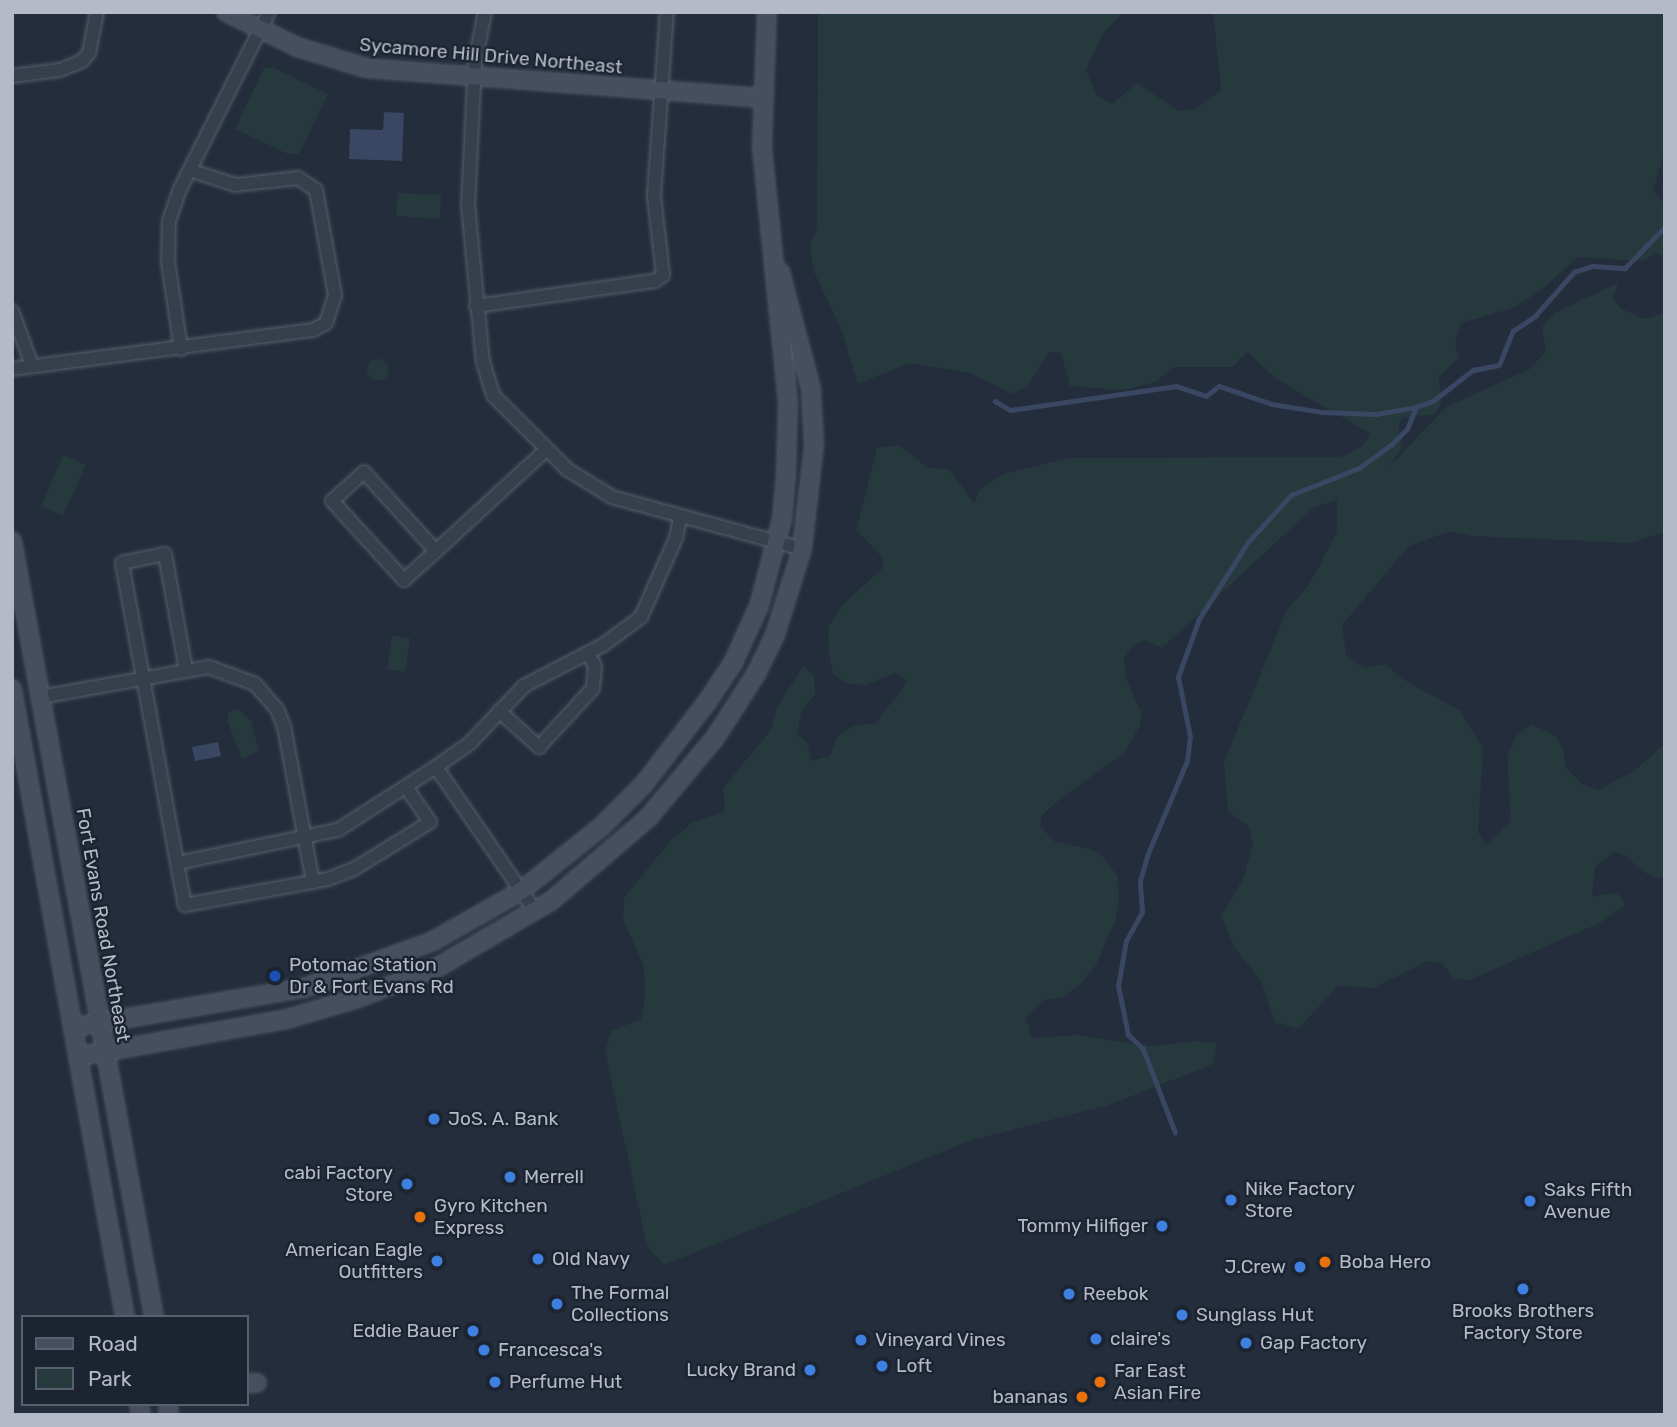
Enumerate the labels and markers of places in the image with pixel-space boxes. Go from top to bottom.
place label: Potomac Station Dr & Fort Evans Rd [289,954,454,998]
marker: Potomac Station Dr & Fort Evans Rd [267,968,283,984]
place label: JoS. A. Bank [448,1108,559,1130]
marker: JoS. A. Bank [426,1111,442,1127]
place label: cabi Factory Store [284,1162,393,1206]
place label: Merrell [524,1166,584,1188]
marker: Merrell [502,1169,518,1185]
marker: cabi Factory Store [399,1176,415,1192]
place label: Nike Factory Store [1245,1178,1355,1222]
place label: Saks Fifth Avenue [1544,1179,1632,1223]
marker: Nike Factory Store [1223,1192,1239,1208]
marker: Saks Fifth Avenue [1522,1193,1538,1209]
place label: Gyro Kitchen Express [434,1195,548,1239]
marker: Gyro Kitchen Express [412,1209,428,1225]
place label: Tommy Hilfiger [1017,1215,1148,1237]
marker: Tommy Hilfiger [1154,1218,1170,1234]
place label: American Eagle Outfitters [285,1239,423,1283]
place label: Old Navy [552,1248,630,1270]
marker: Old Navy [530,1251,546,1267]
place label: Boba Hero [1339,1251,1431,1273]
marker: American Eagle Outfitters [429,1253,445,1269]
marker: Boba Hero [1317,1254,1333,1270]
place label: J.Crew [1225,1256,1286,1278]
marker: J.Crew [1292,1259,1308,1275]
marker: Brooks Brothers Factory Store [1515,1281,1531,1297]
place label: The Formal Collections [571,1282,669,1326]
place label: Reebok [1083,1283,1149,1305]
marker: Reebok [1061,1286,1077,1302]
marker: The Formal Collections [549,1296,565,1312]
place label: Brooks Brothers Factory Store [1452,1300,1594,1344]
place label: Sunglass Hut [1196,1304,1314,1326]
marker: Sunglass Hut [1174,1307,1190,1323]
place label: Eddie Bauer [353,1320,459,1342]
marker: Eddie Bauer [465,1323,481,1339]
place label: claire's [1110,1328,1171,1350]
place label: Vineyard Vines [875,1329,1006,1351]
marker: claire's [1088,1331,1104,1347]
marker: Vineyard Vines [853,1332,869,1348]
place label: Gap Factory [1260,1332,1367,1354]
marker: Gap Factory [1238,1335,1254,1351]
place label: Francesca's [498,1339,603,1361]
marker: Francesca's [476,1342,492,1358]
place label: Loft [896,1355,932,1377]
marker: Loft [874,1358,890,1374]
place label: Lucky Brand [686,1359,796,1381]
place label: Far East Asian Fire [1114,1360,1201,1404]
marker: Lucky Brand [802,1362,818,1378]
place label: Perfume Hut [509,1371,622,1393]
marker: Perfume Hut [487,1374,503,1390]
marker: Far East Asian Fire [1092,1374,1108,1390]
place label: bananas [993,1386,1068,1408]
marker: bananas [1074,1389,1090,1405]

